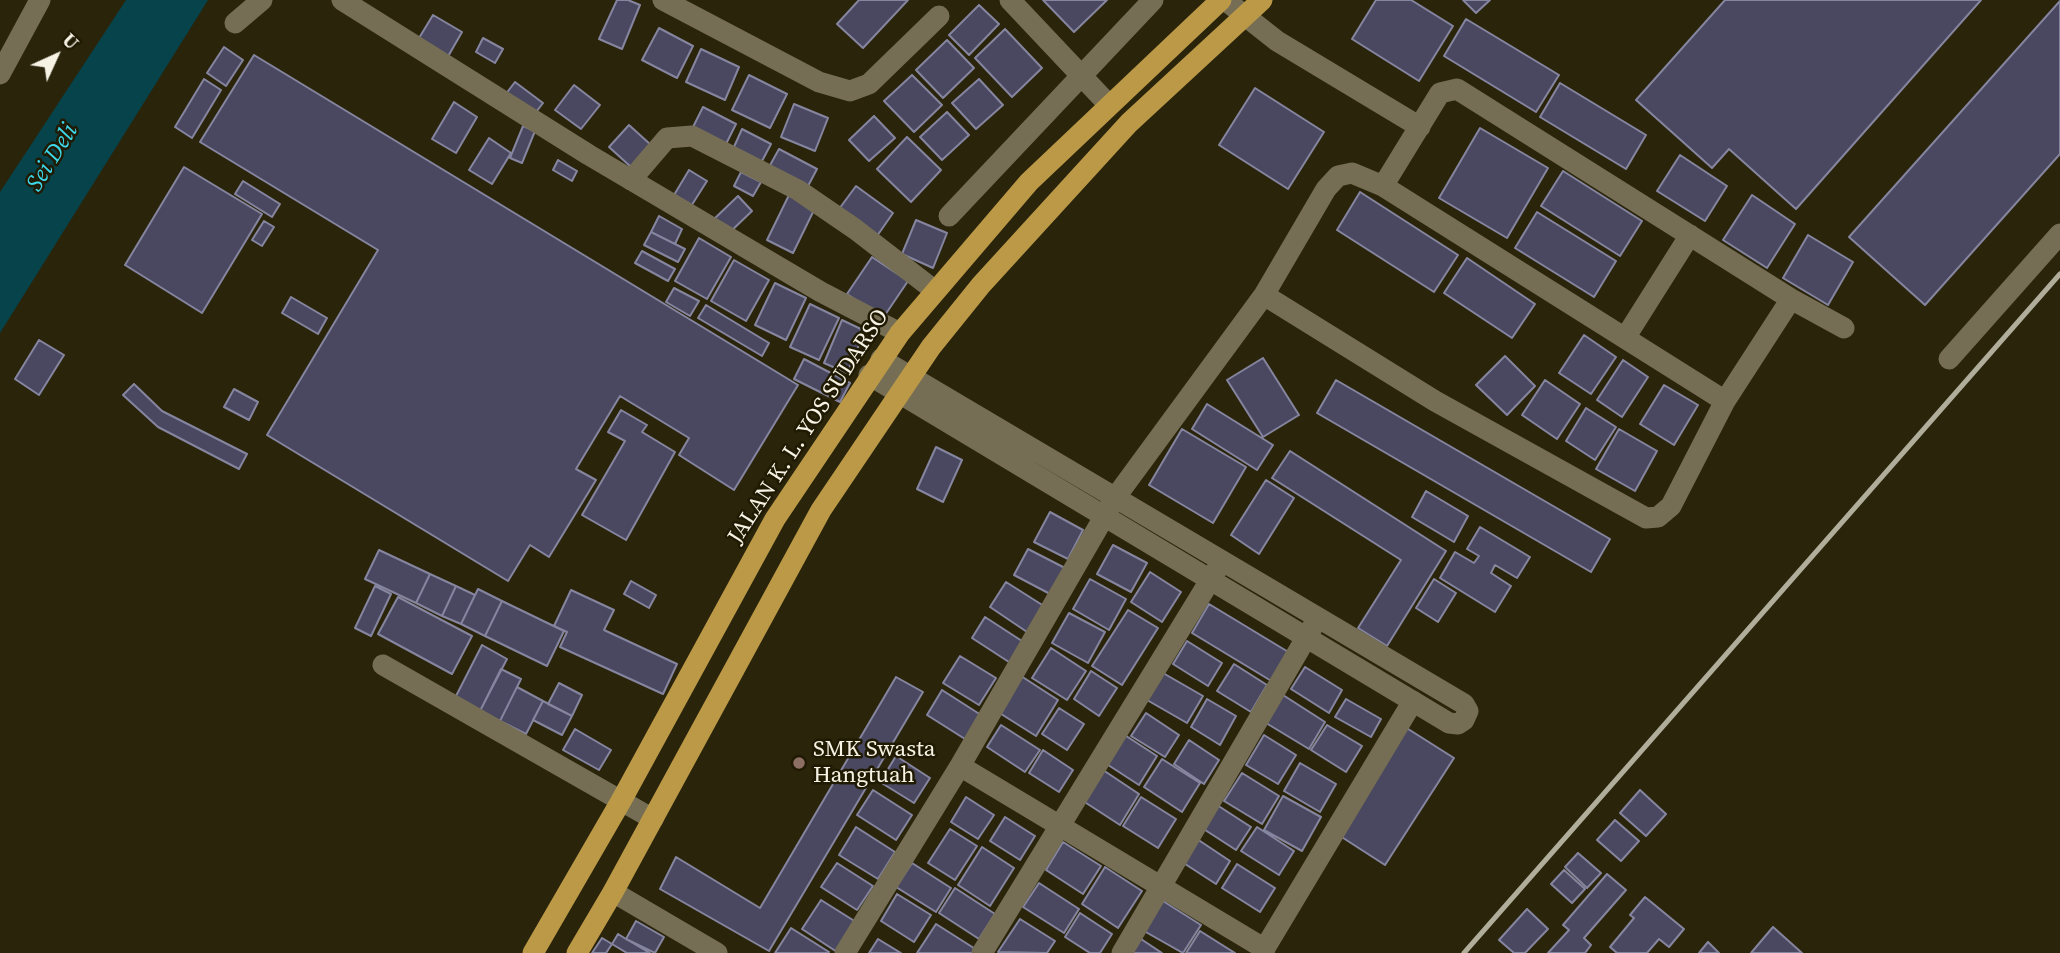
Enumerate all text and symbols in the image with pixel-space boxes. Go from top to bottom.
north arrow [21,21,91,91]
text: U [57,27,85,55]
water label: Sei Deli [21,119,85,197]
street label: JALAN K. L. YOS SUDARSO [723,304,895,550]
place label: SMK Swasta Hangtuah [813,736,935,790]
marker: SMK Swasta Hangtuah [791,755,807,771]

